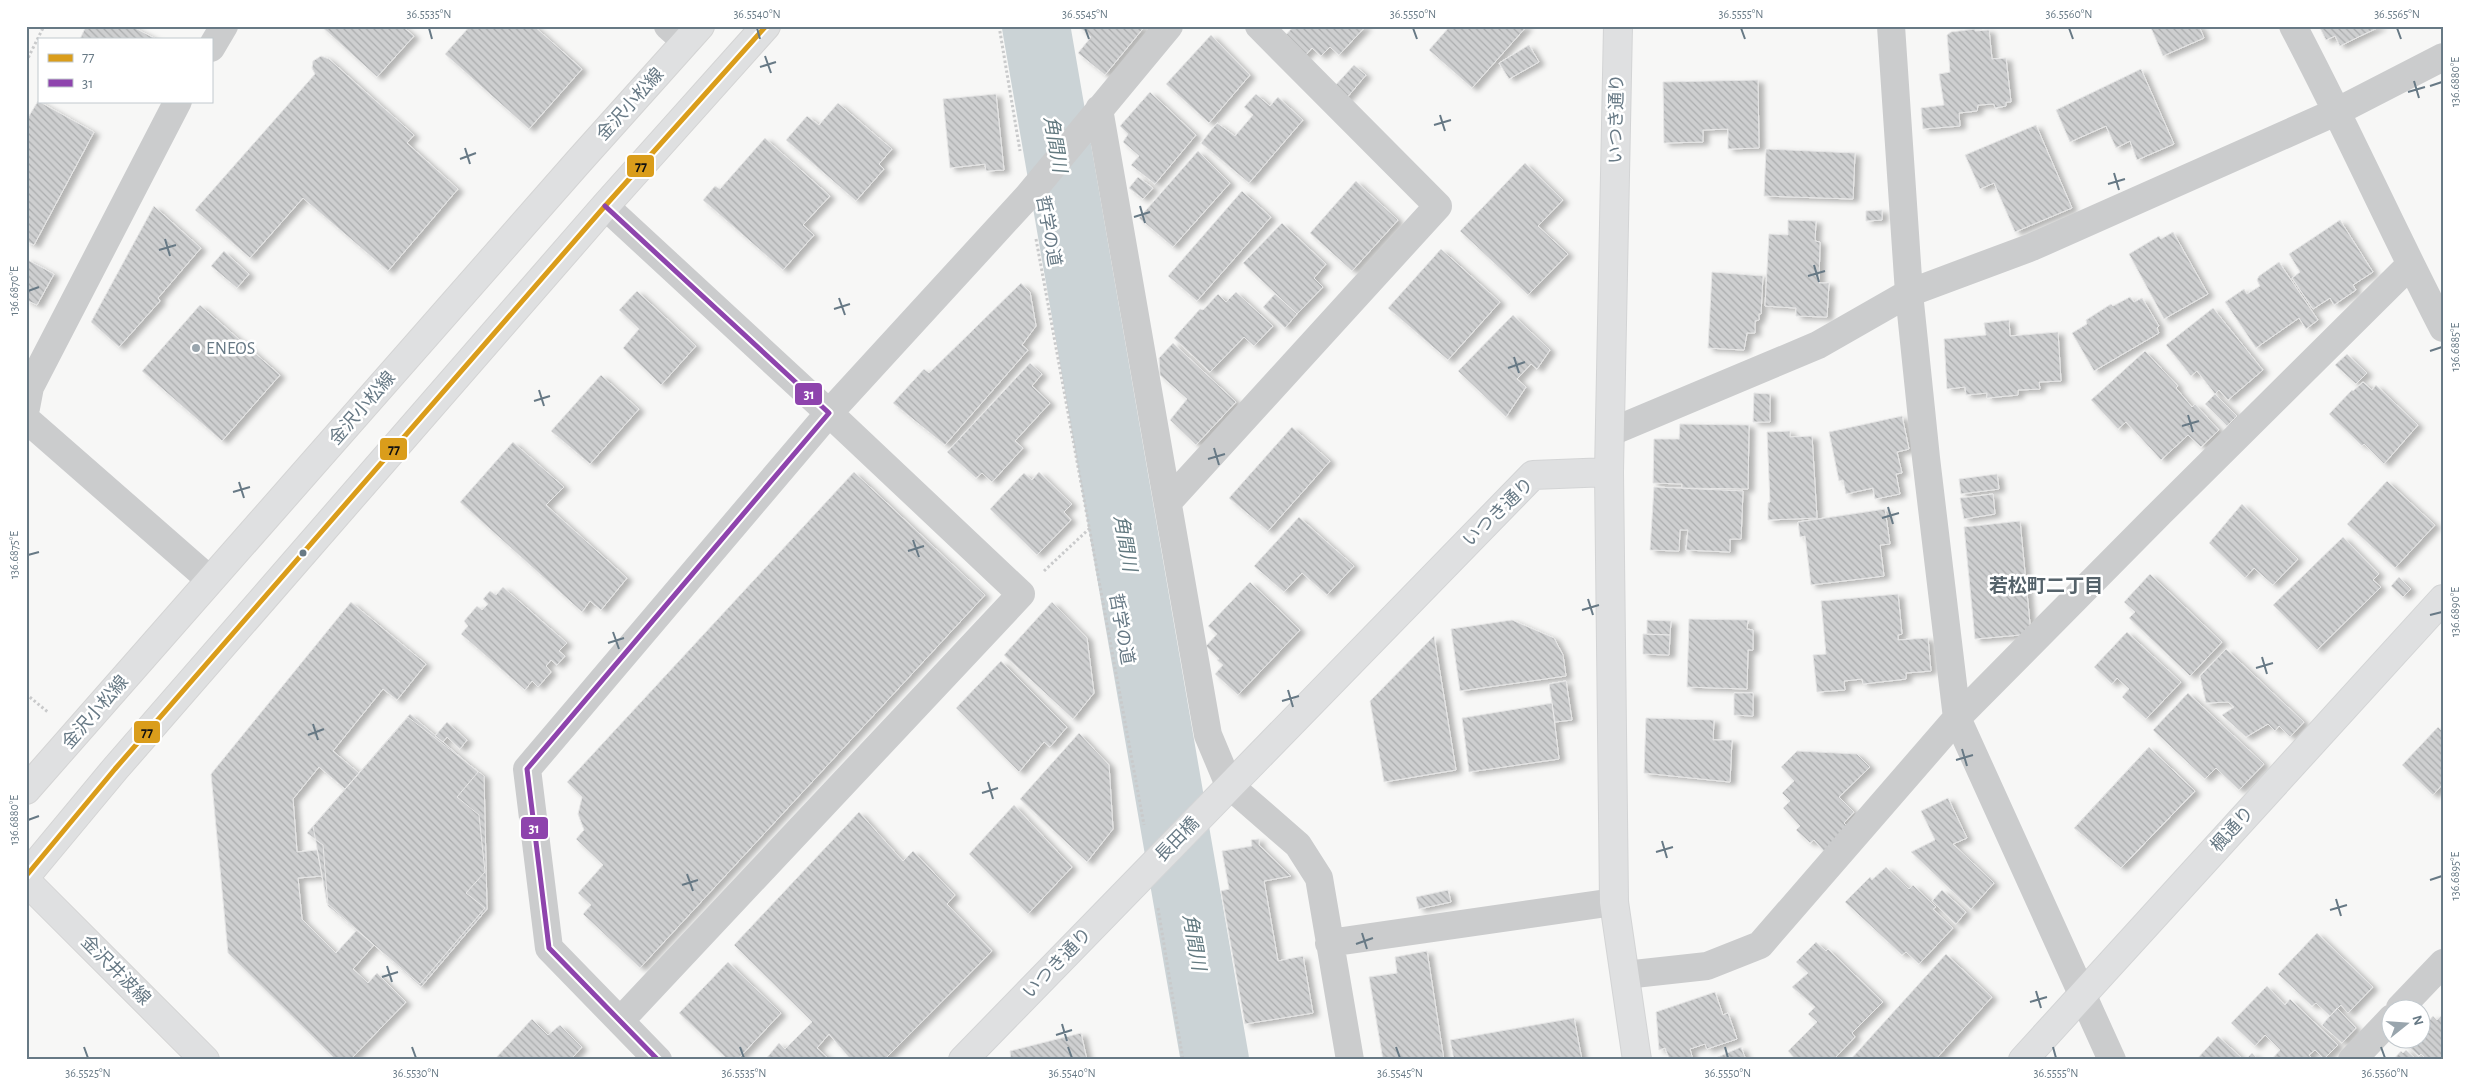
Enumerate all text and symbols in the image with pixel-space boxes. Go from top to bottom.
text: 36.5535°N [406,8,452,20]
text: 36.5540°N [733,8,781,20]
text: 36.5545°N [1062,8,1108,20]
text: 36.5550°N [1390,8,1436,20]
text: 36.5555°N [1718,8,1764,20]
text: 36.5560°N [2045,8,2093,20]
text: 36.5565°N [2374,8,2420,20]
legend [38,38,212,102]
text: 77 [82,50,95,65]
text: 136.6880°E [2449,57,2461,107]
street label: 金沢小松線 [592,64,668,144]
street label: いつき通り [1606,74,1627,164]
text: 31 [82,76,93,91]
water label: 角間川 [1040,114,1071,176]
line badge: 77 [626,154,655,178]
text: 77 [635,160,647,174]
street label: 哲学の道 [1033,194,1065,268]
text: 136.6870°E [8,266,20,316]
text: 136.6885°E [2449,322,2461,371]
place label: ENEOS [206,340,255,358]
marker: ENEOS [190,342,202,354]
street label: 金沢小松線 [325,367,399,449]
line badge: 31 [794,382,823,406]
text: 31 [803,388,815,402]
line badge: 77 [379,437,408,461]
text: 77 [388,443,400,457]
street label: いつき通り [1459,474,1537,550]
water label: 角間川 [1110,513,1141,575]
text: 136.6875°E [8,531,20,579]
unlabelled marker [298,548,308,558]
district label: 若松町二丁目 [1989,576,2103,596]
text: 136.6890°E [2449,587,2461,637]
street label: 哲学の道 [1106,592,1138,666]
street label: 金沢小松線 [58,671,132,753]
line badge: 77 [133,720,161,744]
text: 77 [141,726,153,740]
text: 136.6880°E [8,795,20,845]
street label: 楓通り [2207,803,2257,856]
street label: 長田橋 [1152,813,1203,865]
line badge: 31 [520,816,549,840]
text: 31 [528,822,540,836]
text: 136.6895°E [2449,851,2461,900]
water label: 角間川 [1179,912,1210,974]
street label: いつき通り [1019,924,1095,1002]
street label: 金沢井波線 [77,931,155,1009]
north arrow [2382,998,2432,1048]
text: N [2409,1014,2426,1027]
text: 36.5525°N [65,1067,111,1079]
text: 36.5530°N [393,1067,439,1079]
text: 36.5535°N [721,1067,767,1079]
text: 36.5540°N [1048,1067,1096,1079]
text: 36.5545°N [1377,1067,1423,1079]
text: 36.5550°N [1705,1067,1751,1079]
text: 36.5555°N [2033,1067,2079,1079]
text: 36.5560°N [2361,1067,2409,1079]

